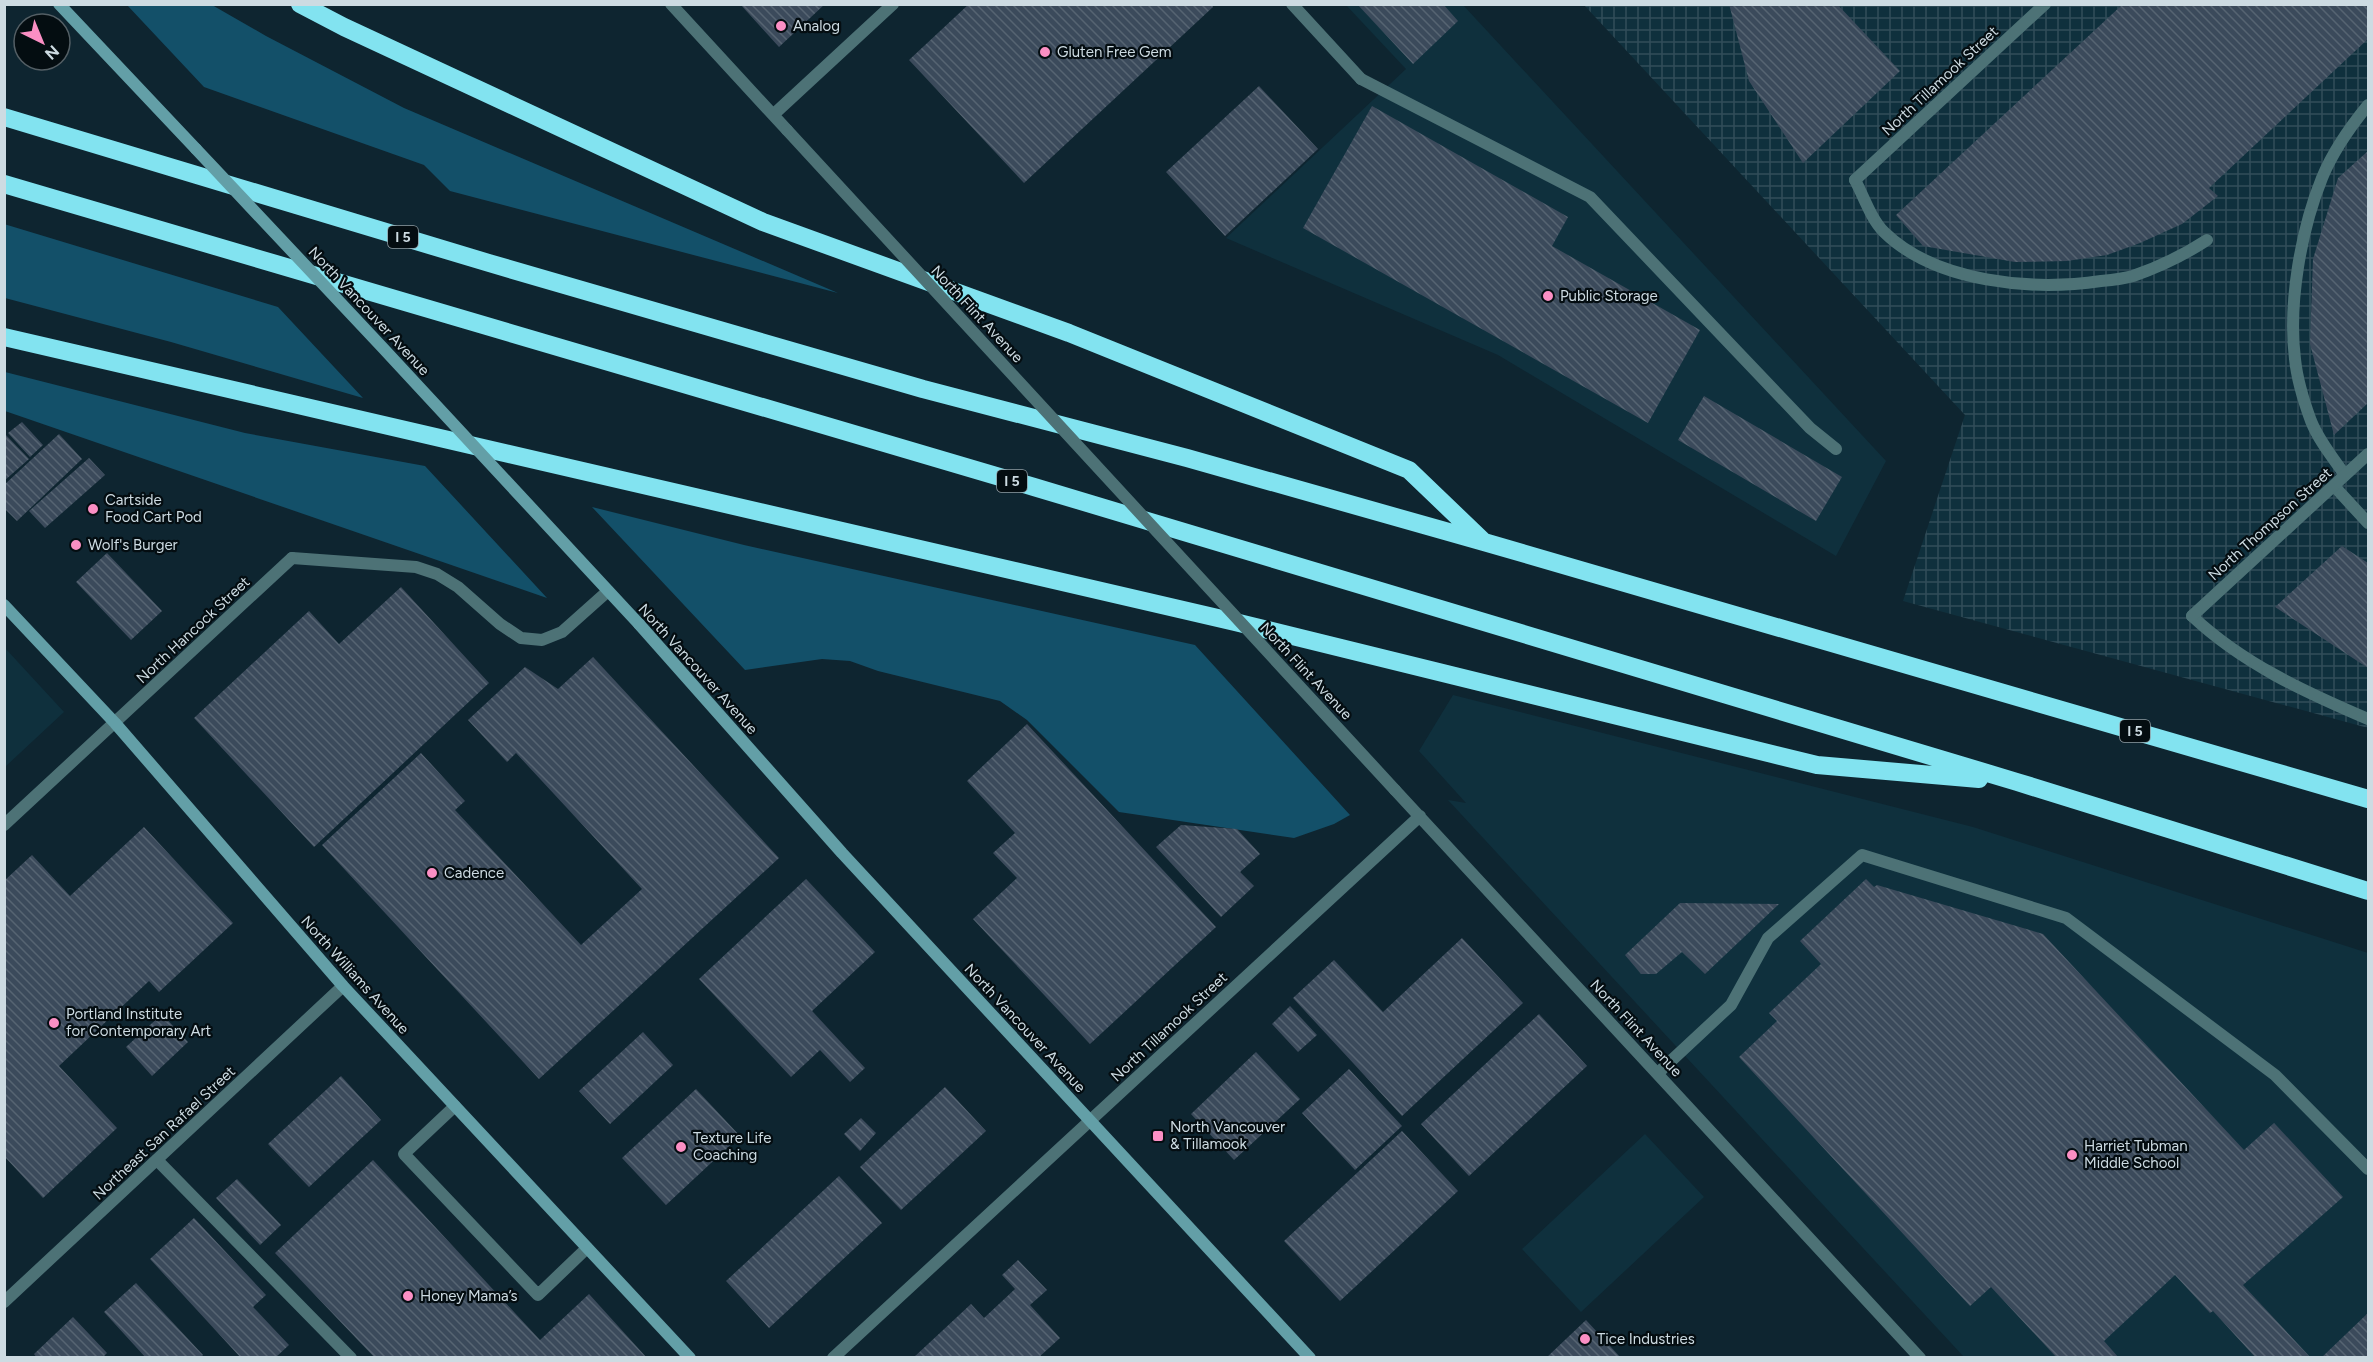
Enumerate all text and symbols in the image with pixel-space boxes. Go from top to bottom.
north arrow [12,12,72,72]
place label: Analog [793,17,840,35]
marker: Analog [774,19,788,33]
street label: North Tillamook Street [1878,22,2002,140]
text: N [41,41,63,64]
place label: Gluten Free Gem [1057,43,1171,61]
marker: Gluten Free Gem [1038,45,1052,59]
road number: I 5 [388,226,418,248]
street label: North Vancouver Avenue [305,243,433,379]
street label: North Flint Avenue [927,262,1027,366]
place label: Public Storage [1560,287,1658,305]
marker: Public Storage [1541,289,1555,303]
street label: North Thompson Street [2205,464,2336,584]
road number: I 5 [997,470,1027,492]
place label: Cartside Food Cart Pod [105,491,202,526]
marker: Cartside Food Cart Pod [86,502,100,516]
place label: Wolf's Burger [88,536,178,554]
marker: Wolf's Burger [69,538,83,552]
street label: North Hancock Street [133,573,254,687]
street label: North Vancouver Avenue [635,600,761,738]
street label: North Flint Avenue [1256,619,1356,723]
road number: I 5 [2120,720,2150,742]
place label: Cadence [444,864,504,882]
marker: Cadence [425,866,439,880]
street label: North Williams Avenue [297,912,413,1038]
street label: North Vancouver Avenue [961,960,1089,1096]
street label: North Tillamook Street [1107,968,1231,1086]
street label: North Flint Avenue [1586,976,1686,1080]
place label: Portland Institute for Contemporary Art [66,1005,212,1040]
marker: Portland Institute for Contemporary Art [47,1016,61,1030]
street label: Northeast San Rafael Street [89,1062,239,1204]
place label: North Vancouver & Tillamook [1170,1118,1285,1153]
place label: Texture Life Coaching [693,1129,772,1164]
marker: North Vancouver & Tillamook [1151,1129,1165,1143]
place label: Harriet Tubman Middle School [2084,1137,2188,1172]
marker: Texture Life Coaching [674,1140,688,1154]
marker: Harriet Tubman Middle School [2065,1148,2079,1162]
place label: Honey Mama’s [420,1287,517,1305]
marker: Honey Mama’s [401,1289,415,1303]
place label: Tice Industries [1597,1330,1695,1348]
marker: Tice Industries [1578,1332,1592,1346]

